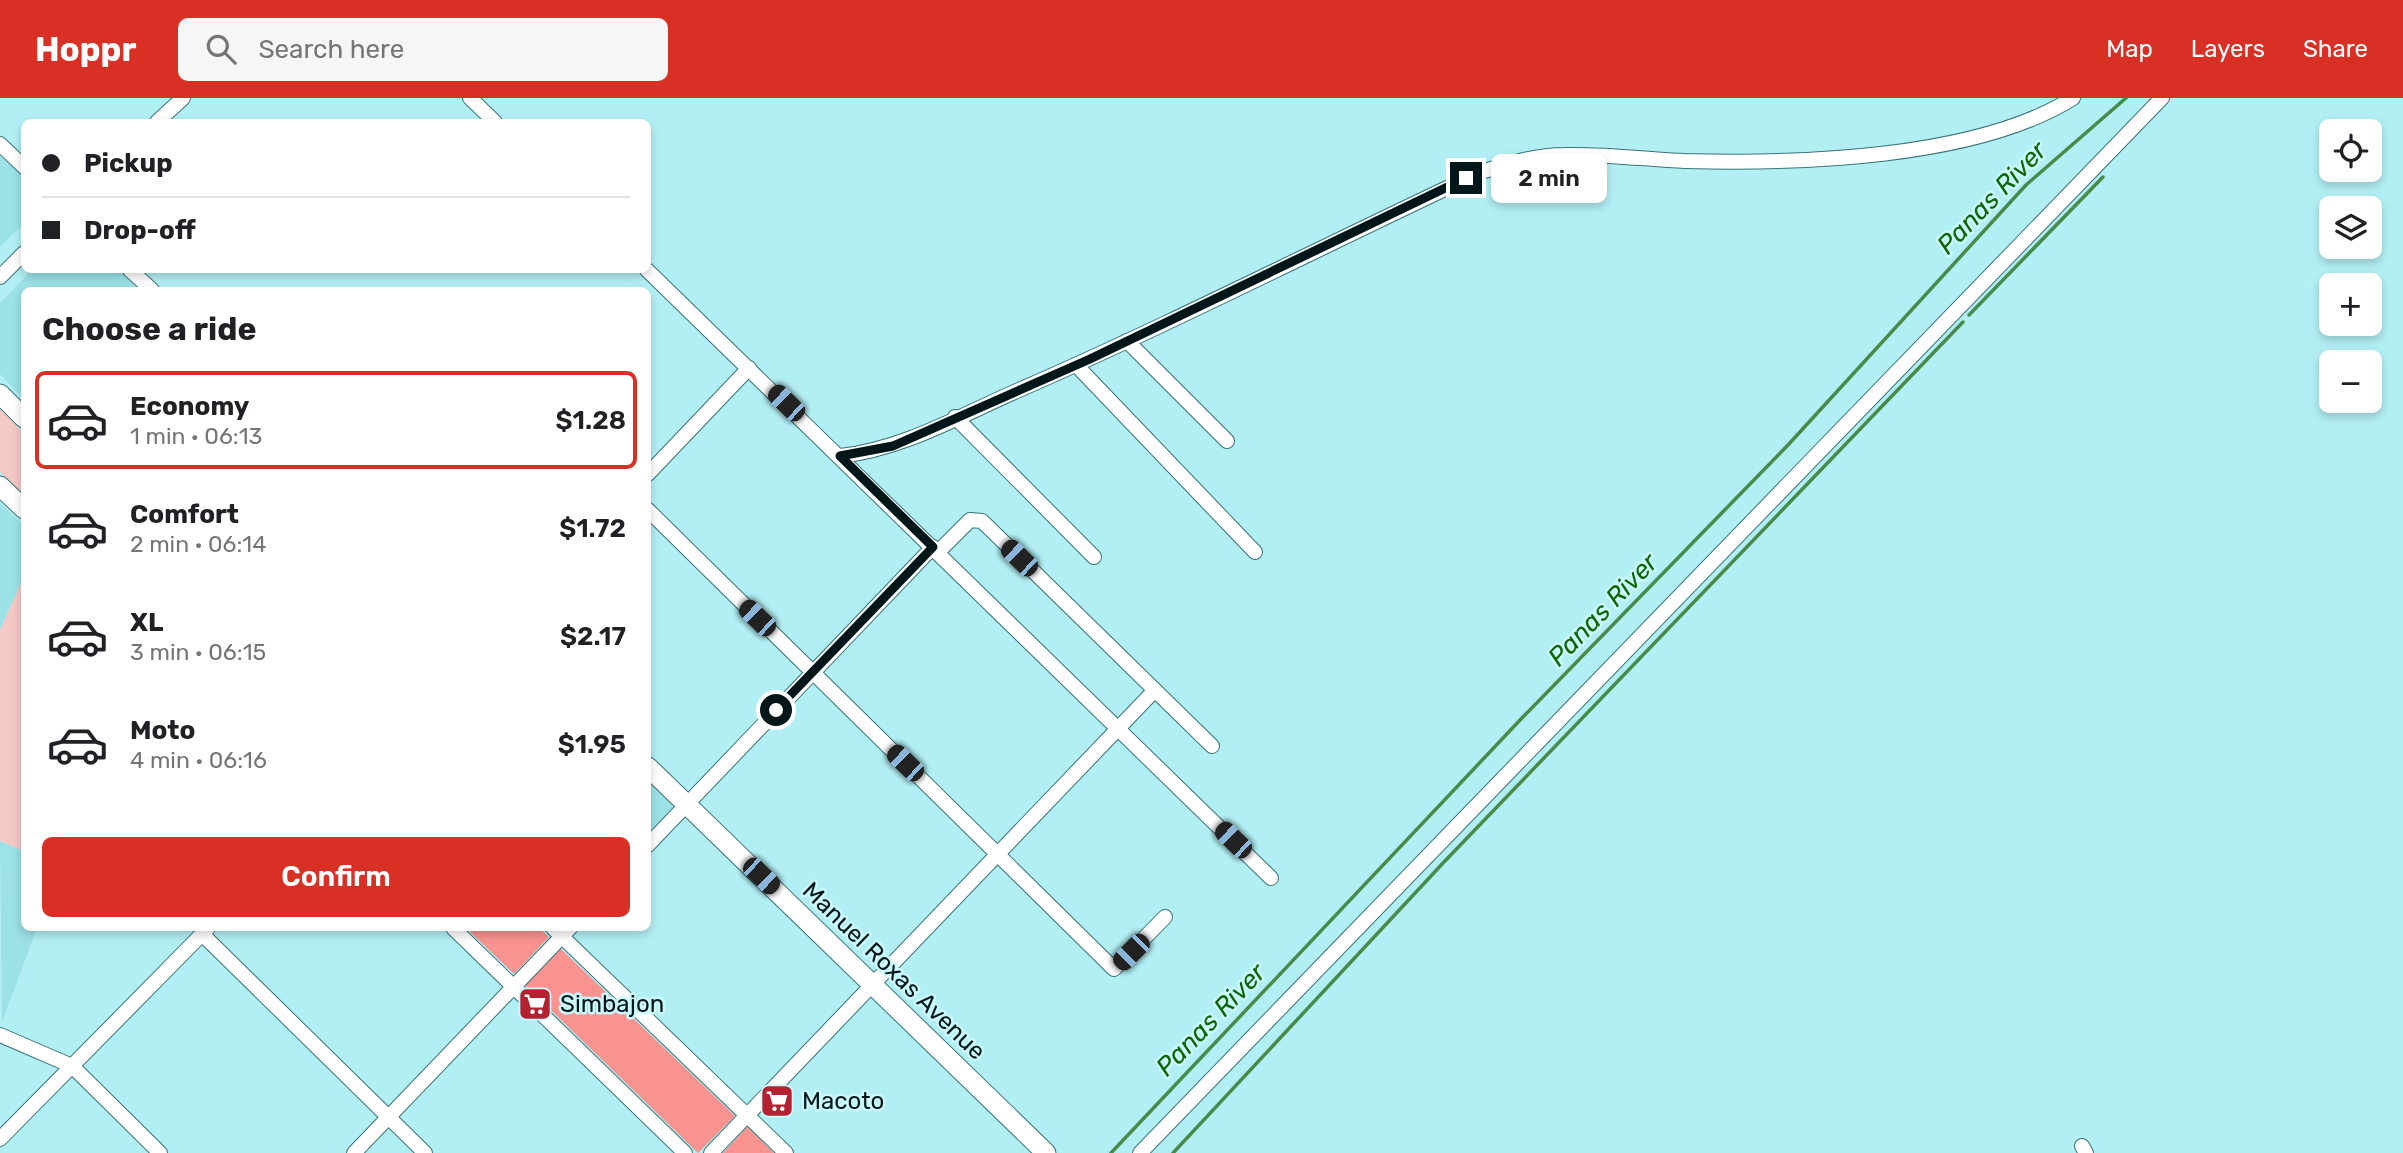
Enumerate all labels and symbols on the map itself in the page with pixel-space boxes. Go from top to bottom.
water label: Panas River [1931,135,2054,261]
callout: 2 min [1490,154,1606,202]
route end [1450,162,1482,194]
car [764,381,809,425]
car [997,536,1042,580]
water label: Panas River [1542,547,1665,673]
car [735,596,780,640]
route start [760,694,792,726]
car [883,741,928,785]
car [1211,818,1256,862]
car [739,854,784,898]
street label: Manuel Roxas Avenue [797,877,991,1065]
car [1109,930,1154,974]
water label: Panas River [1150,957,1273,1083]
supermarket icon: Simbajon [516,985,554,1023]
place label: Simbajon [560,990,664,1018]
supermarket icon: Macoto [758,1082,796,1120]
place label: Macoto [802,1087,884,1115]

